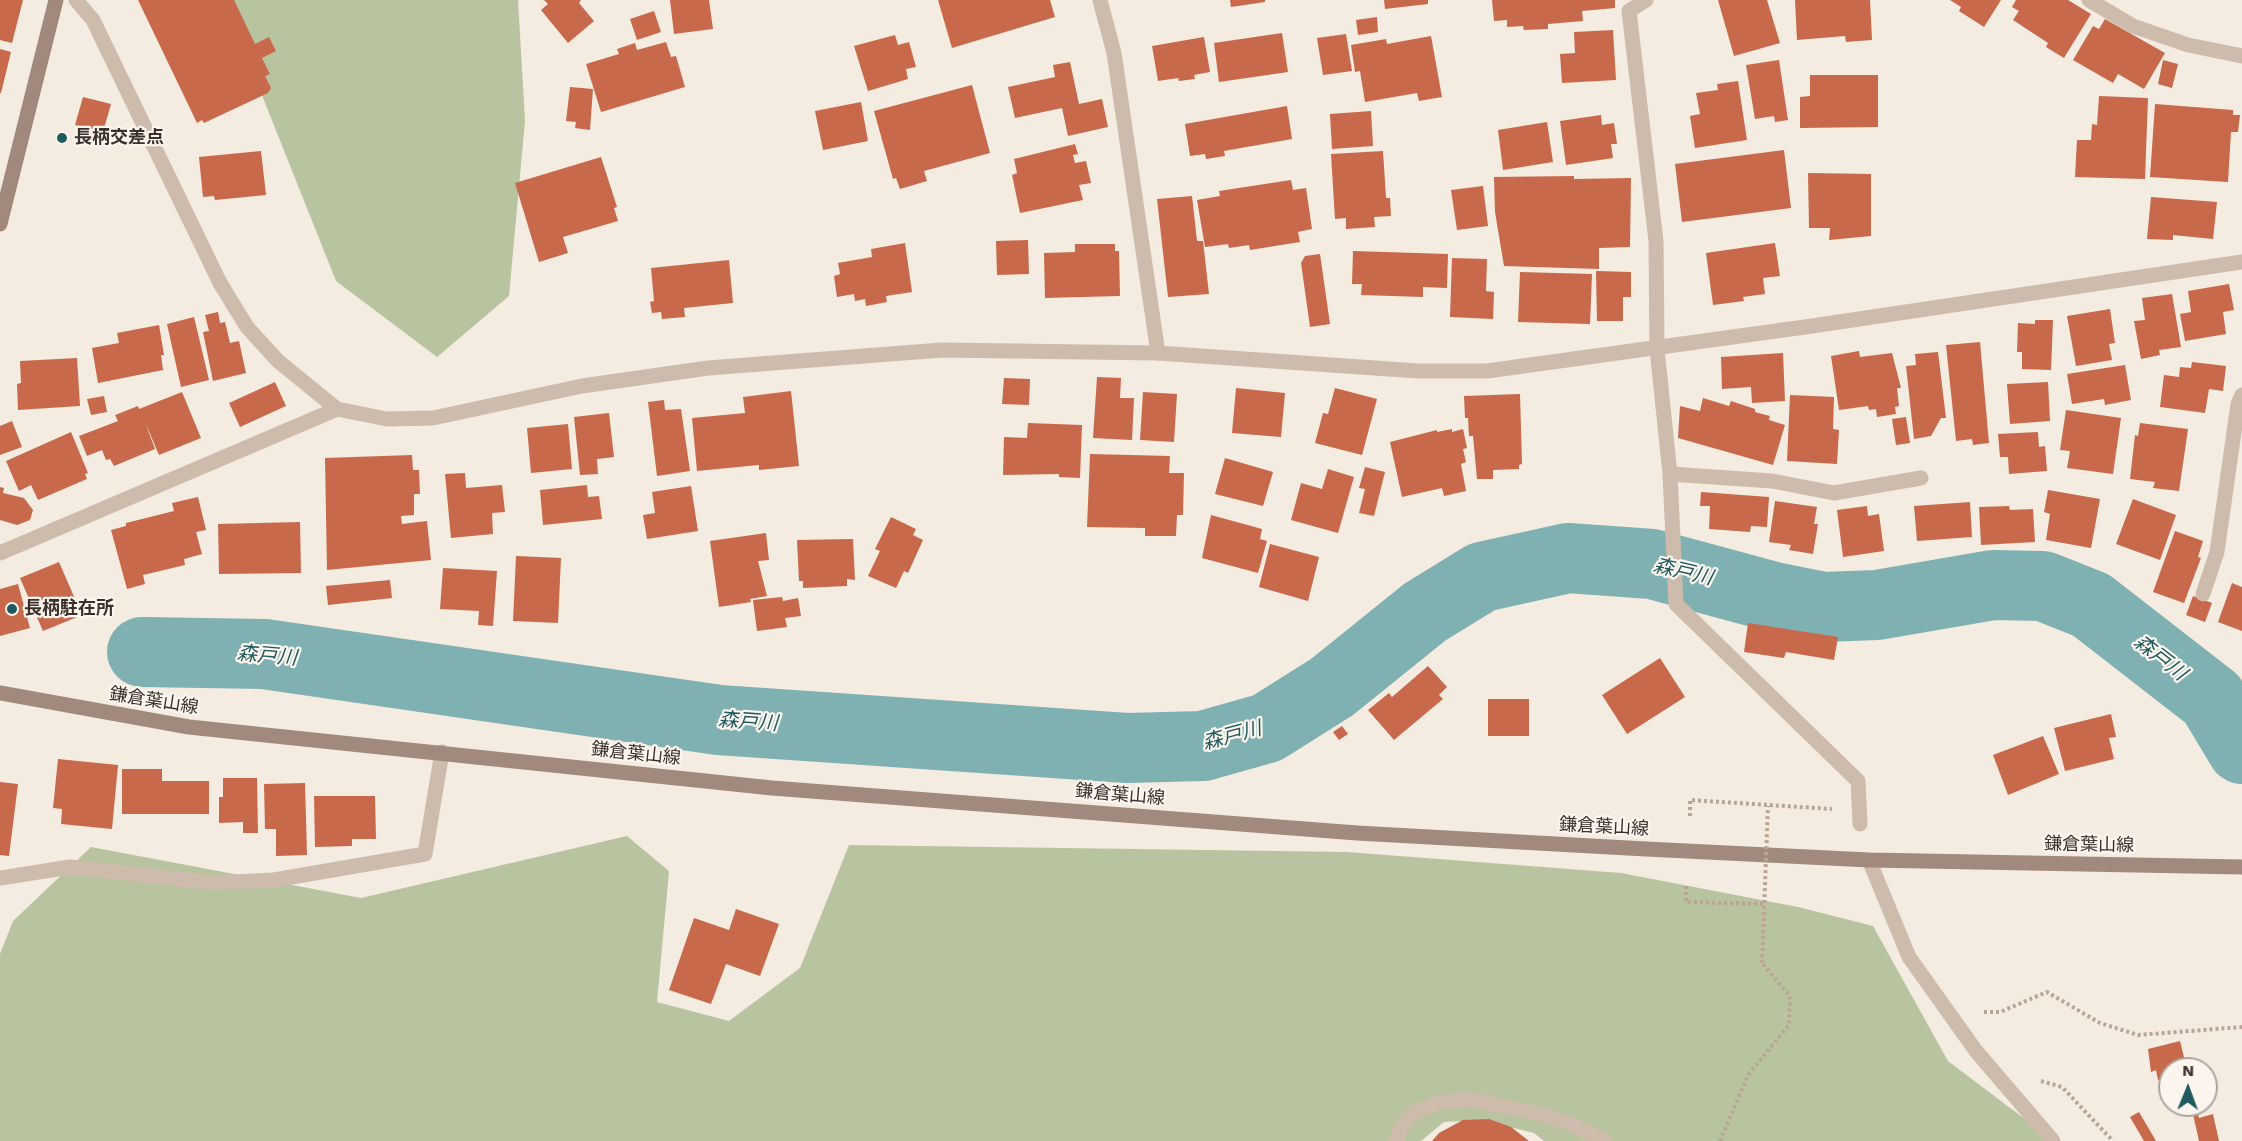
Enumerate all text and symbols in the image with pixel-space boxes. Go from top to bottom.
place label: 長柄交差点 [74,127,164,149]
marker: 長柄交差点 [55,131,69,145]
water label: 森戸川 [1651,554,1715,590]
place label: 長柄駐在所 [24,598,114,620]
marker: 長柄駐在所 [5,602,19,616]
water label: 森戸川 [2129,630,2191,686]
water label: 森戸川 [236,641,298,671]
street label: 鎌倉葉山線 [108,683,200,719]
water label: 森戸川 [717,708,779,736]
water label: 森戸川 [1200,717,1264,755]
street label: 鎌倉葉山線 [590,739,682,769]
street label: 鎌倉葉山線 [1074,780,1166,810]
street label: 鎌倉葉山線 [1558,814,1650,840]
street label: 鎌倉葉山線 [2044,833,2134,857]
north arrow [2158,1057,2218,1117]
text: N [2182,1061,2194,1080]

